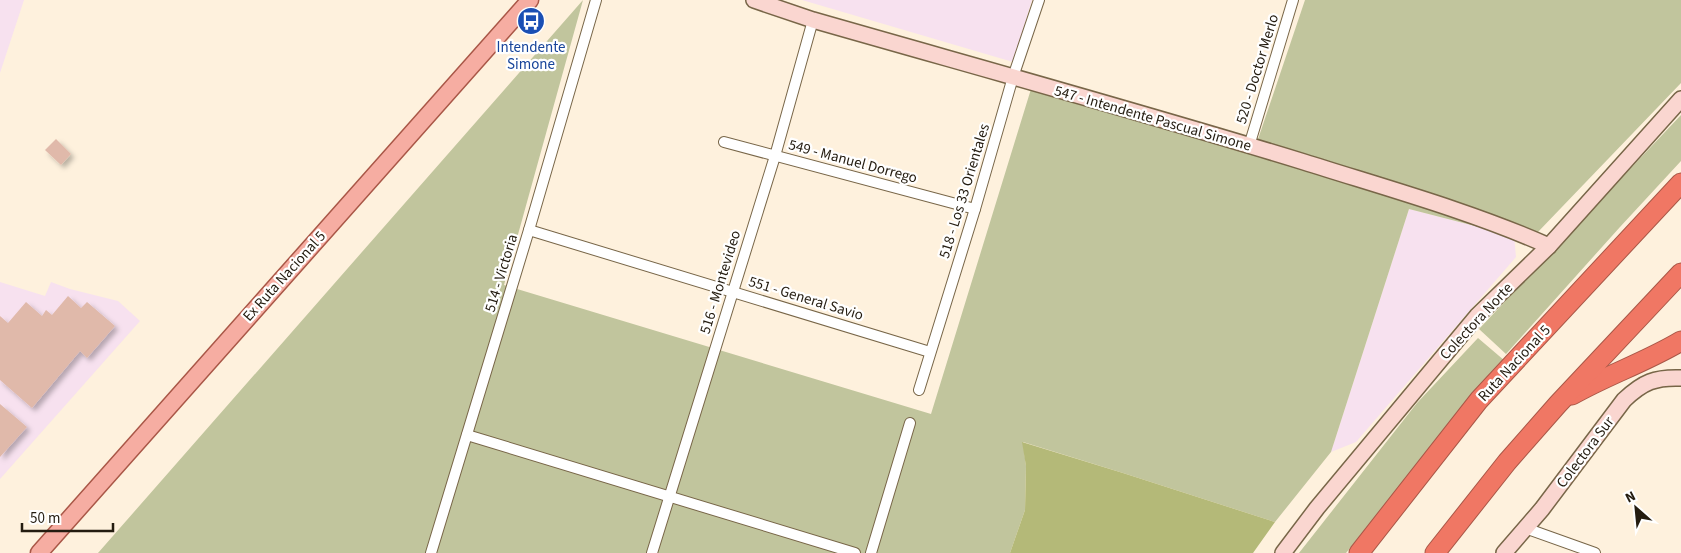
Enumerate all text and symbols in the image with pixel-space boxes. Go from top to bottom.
bus stop icon: Intendente Simone [516,6,546,36]
street label: 520 - Doctor Merlo [1231,12,1284,127]
place label: Intendente Simone [497,37,565,75]
street label: 547 - Intendente Pascual Simone [1052,80,1254,157]
street label: 518 - Los 33 Orientales [934,121,995,261]
street label: 549 - Manuel Dorrego [786,134,920,189]
street label: Ex Ruta Nacional 5 [238,227,331,326]
street label: 516 - Montevideo [695,228,746,336]
street label: 514 - Victoria [480,232,523,315]
street label: 551 - General Savio [746,271,866,326]
street label: Colectora Norte [1435,278,1518,364]
street label: Ruta Nacional 5 [1473,320,1555,406]
street label: Colectora Sur [1552,412,1620,492]
north arrow [1611,483,1661,533]
text: N [1622,486,1639,508]
scale bar [22,500,114,532]
text: 50 m [30,508,60,529]

